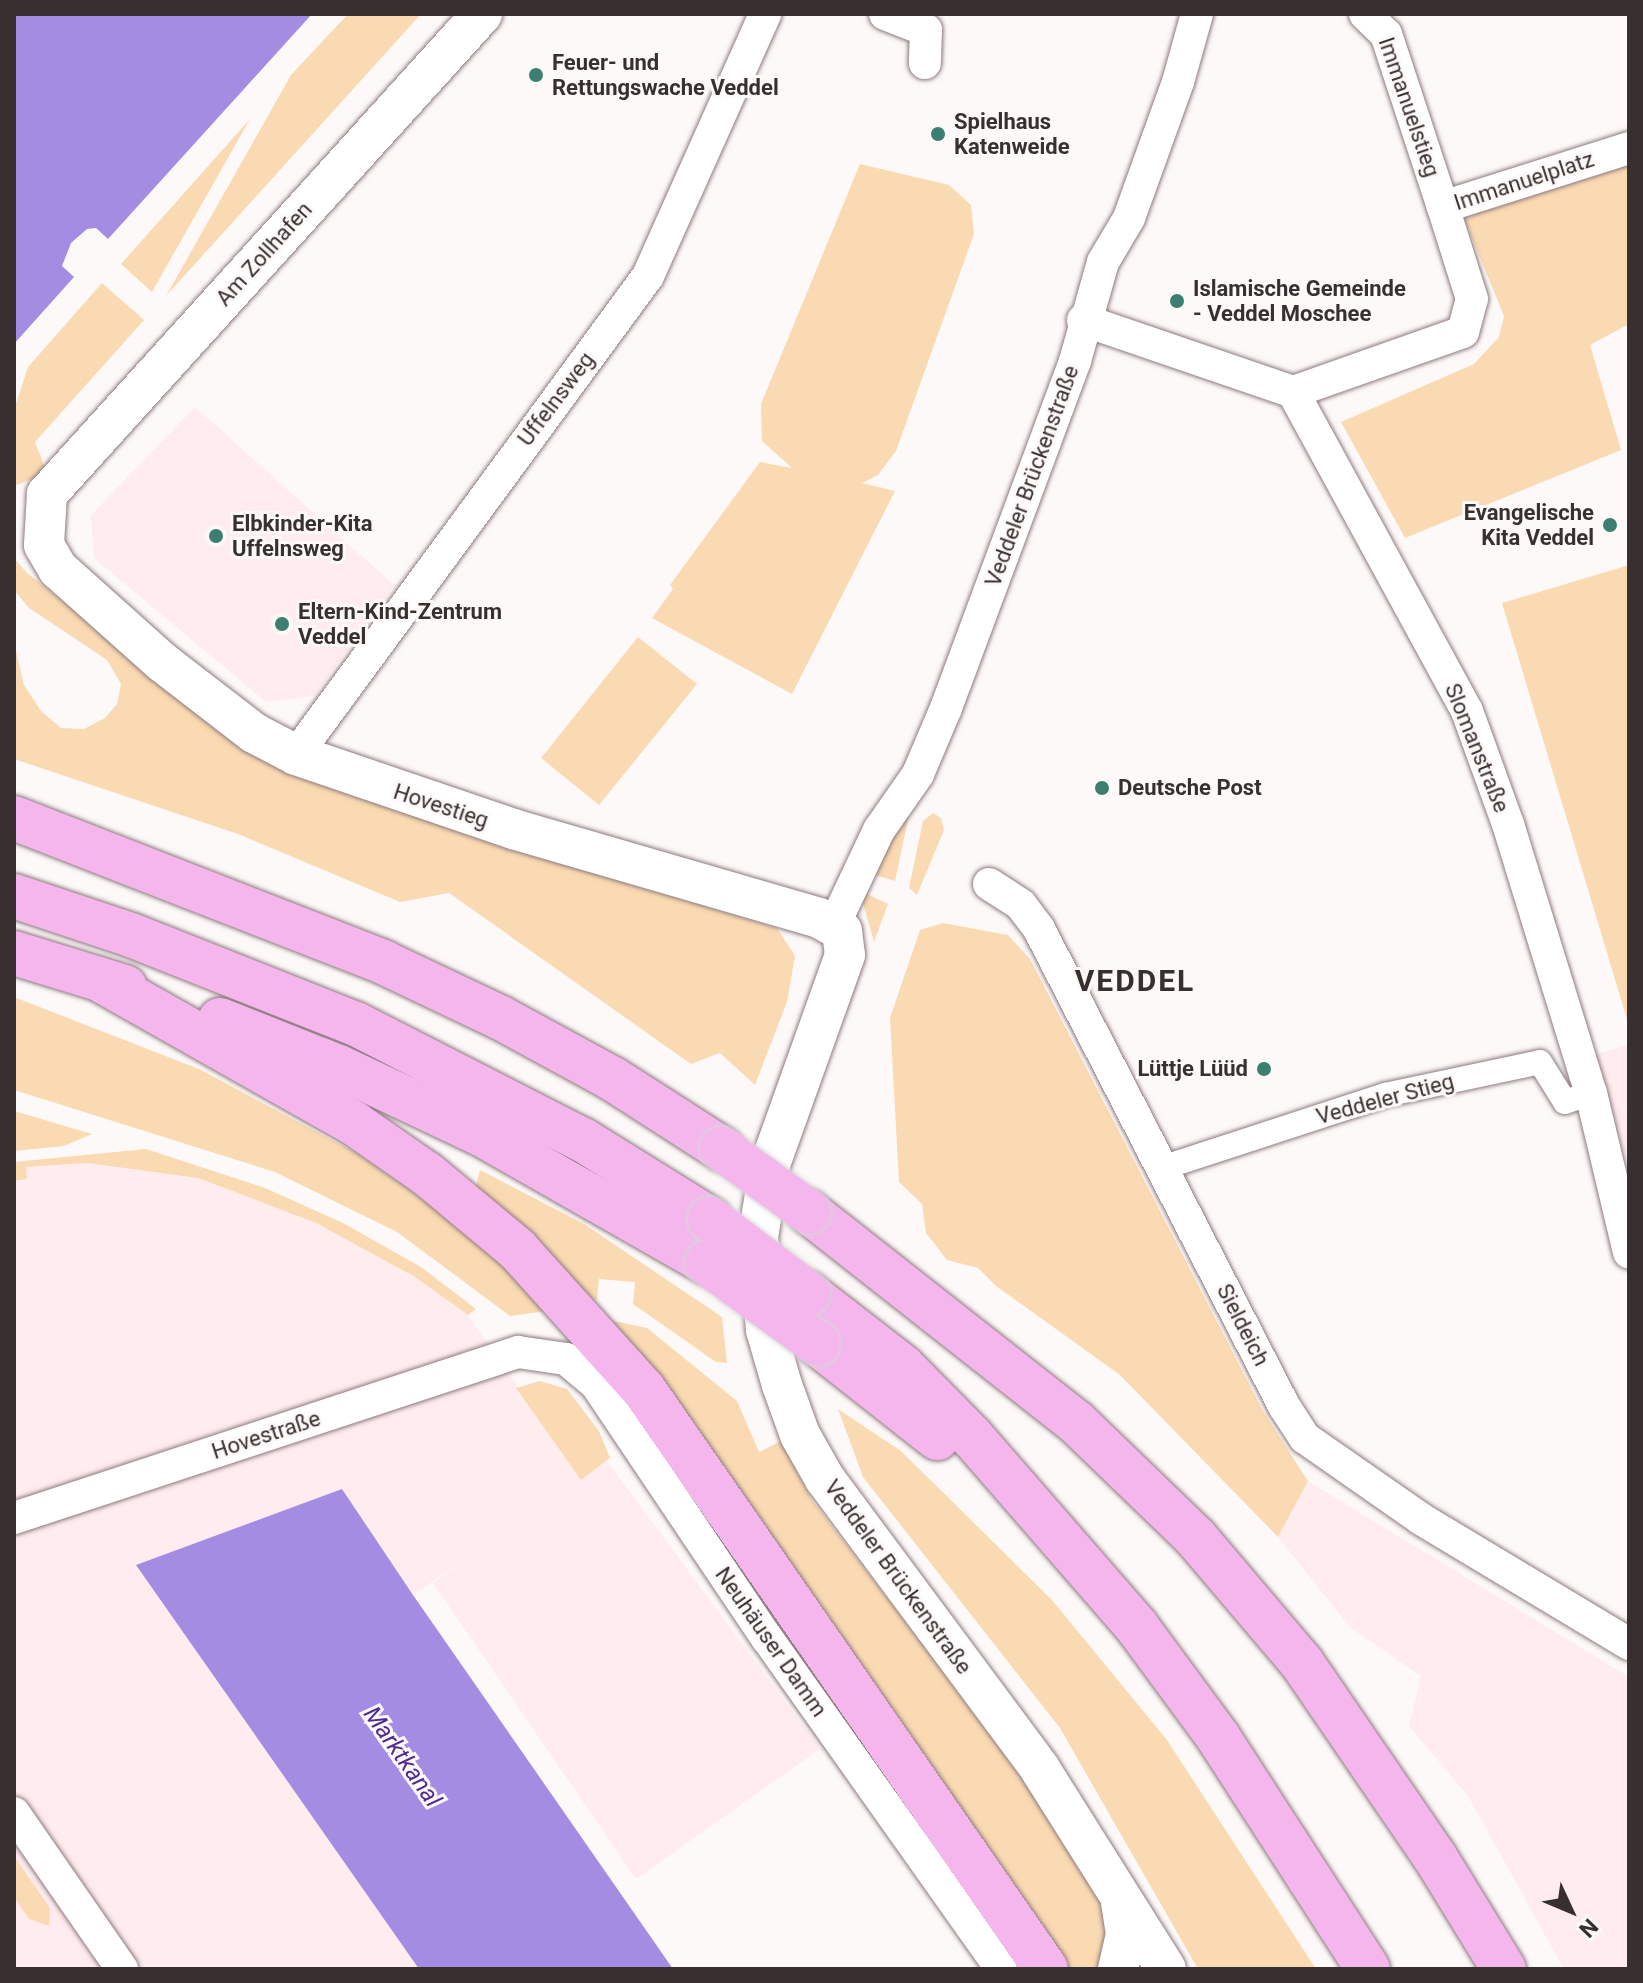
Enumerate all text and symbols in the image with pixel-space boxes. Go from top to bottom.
street label: Immanuelstieg [1373,34,1445,180]
place label: Feuer- und Rettungswache Veddel [552,49,779,100]
marker: Feuer- und Rettungswache Veddel [527,66,545,84]
place label: Spielhaus Katenweide [954,108,1070,160]
marker: Spielhaus Katenweide [929,125,947,143]
street label: Immanuelplatz [1451,146,1597,216]
street label: Am Zollhafen [210,197,318,311]
place label: Islamische Gemeinde - Veddel Moschee [1193,275,1406,326]
marker: Islamische Gemeinde - Veddel Moschee [1168,292,1186,310]
street label: Uffelnsweg [512,347,600,451]
street label: Veddeler Brückenstraße [980,362,1084,590]
place label: Evangelische Kita Veddel [1464,499,1594,550]
place label: Elbkinder-Kita Uffelnsweg [232,510,372,562]
marker: Evangelische Kita Veddel [1601,516,1619,534]
marker: Elbkinder-Kita Uffelnsweg [207,527,225,545]
place label: Eltern-Kind-Zentrum Veddel [298,598,502,650]
marker: Eltern-Kind-Zentrum Veddel [273,615,291,633]
street label: Slomanstraße [1439,680,1515,816]
place label: Deutsche Post [1118,775,1262,801]
street label: Hovestieg [390,778,492,834]
marker: Deutsche Post [1093,779,1111,797]
district label: VEDDEL [1075,963,1195,999]
place label: Lüttje Lüüd [1137,1056,1248,1082]
marker: Lüttje Lüüd [1255,1060,1273,1078]
street label: Veddeler Stieg [1313,1068,1457,1130]
street label: Sieldeich [1211,1280,1275,1370]
street label: Hovestraße [208,1405,324,1465]
street label: Veddeler Brückenstraße [819,1475,977,1679]
street label: Neuhäuser Damm [710,1562,832,1722]
water label: Marktkanal [357,1701,447,1813]
north arrow [1531,1871,1611,1951]
text: N [1574,1914,1603,1942]

